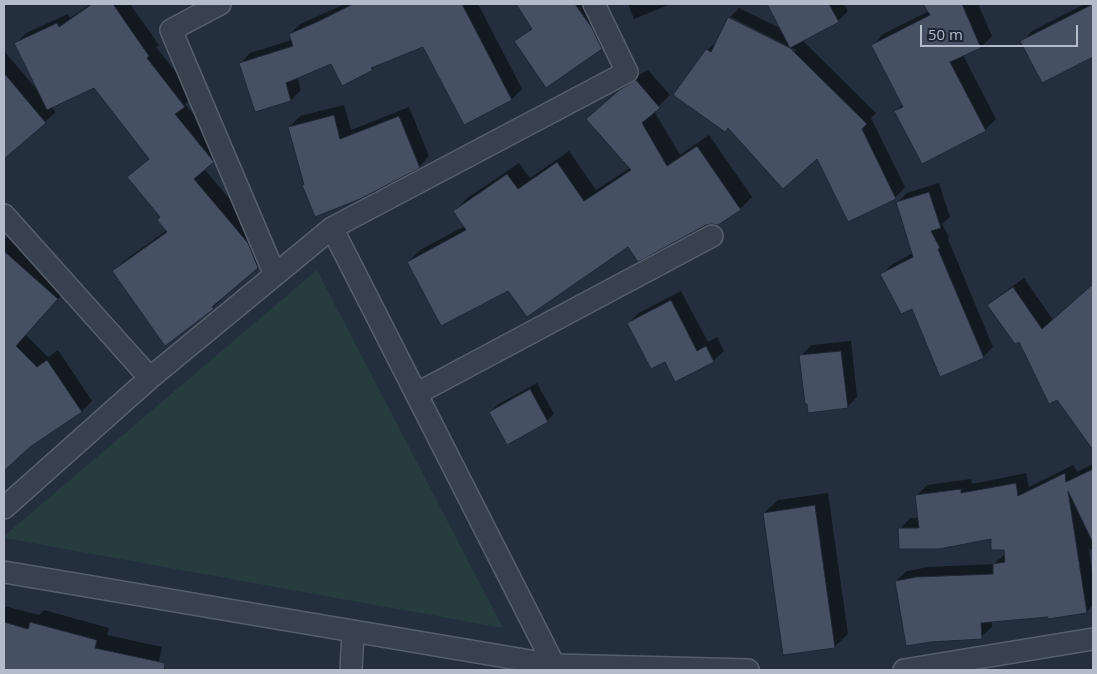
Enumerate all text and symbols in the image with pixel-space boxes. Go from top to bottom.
scale bar [922,15,1080,47]
text: 50 m [928,24,963,44]

